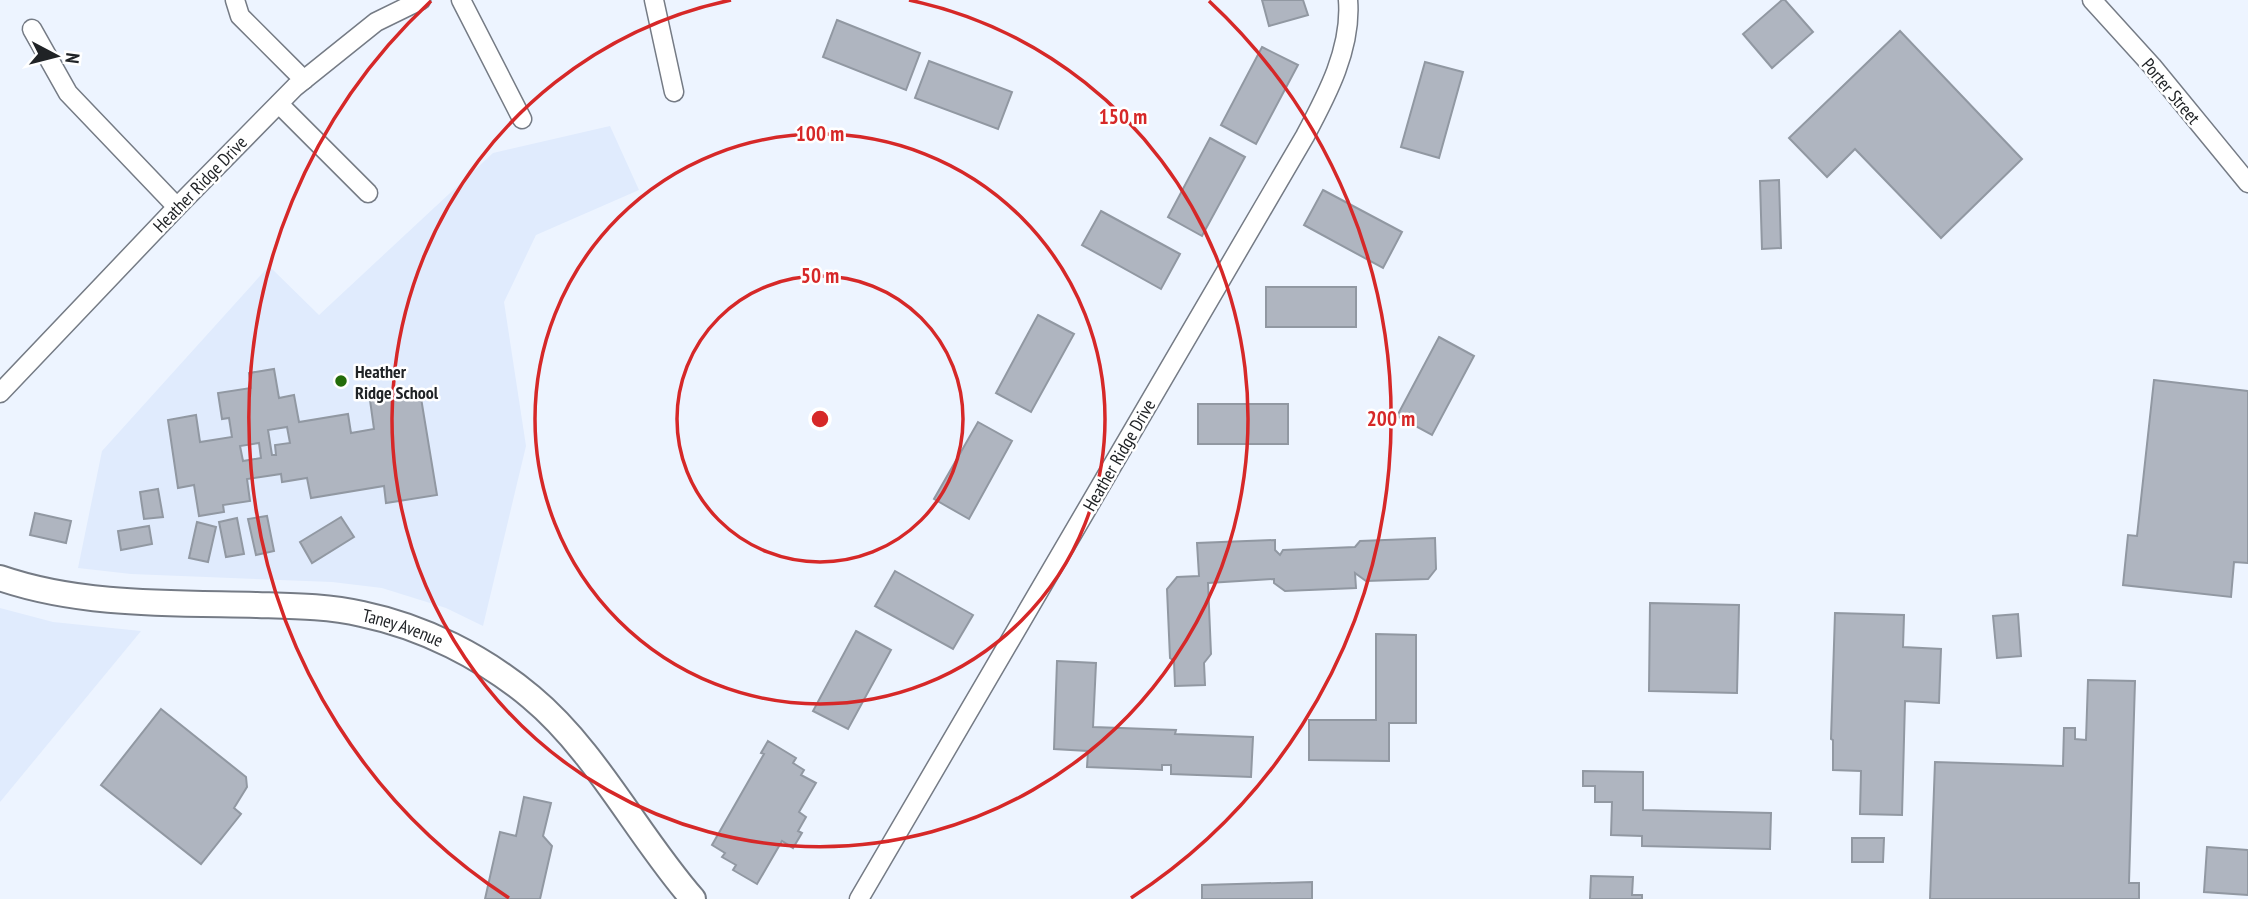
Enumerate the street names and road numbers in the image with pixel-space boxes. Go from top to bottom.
street label: Porter Street [2137,53,2205,129]
street label: Heather Ridge Drive [148,131,252,237]
street label: Heather Ridge Drive [1078,395,1160,515]
street label: Taney Avenue [360,603,447,651]

